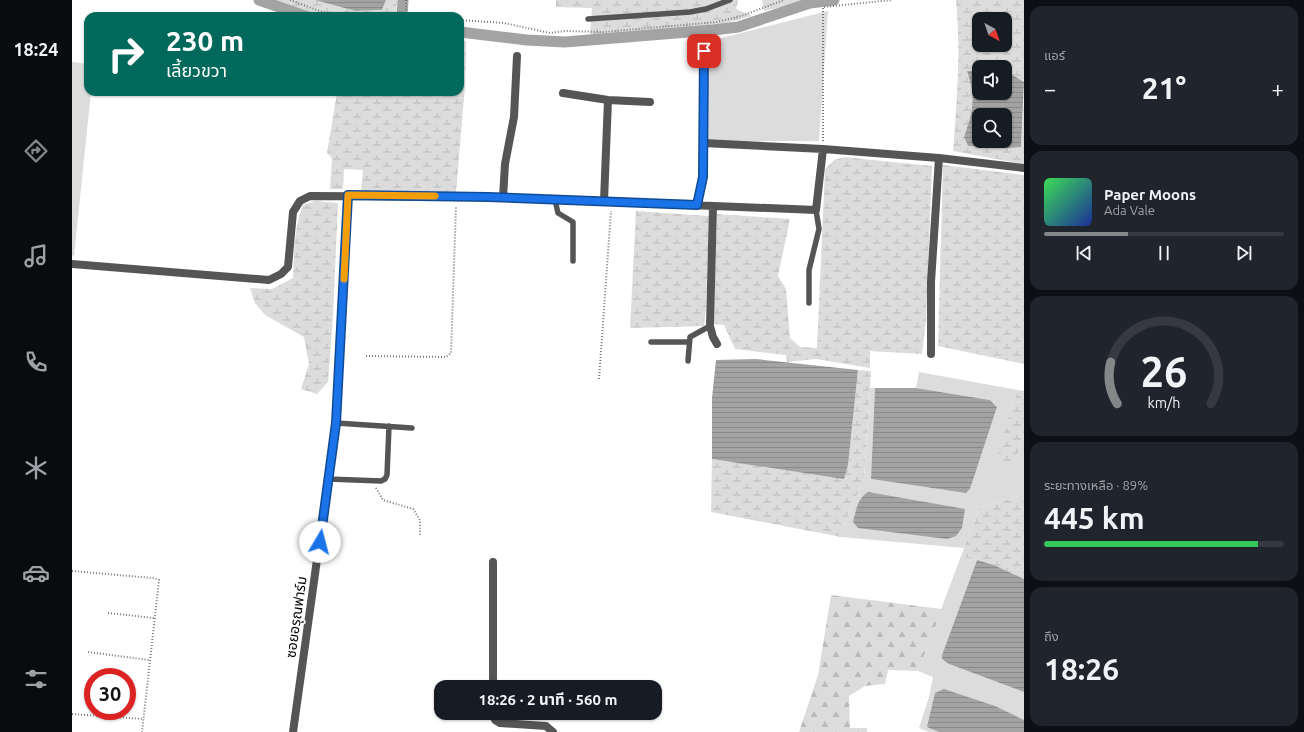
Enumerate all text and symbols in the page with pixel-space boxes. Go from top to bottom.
north arrow [972,12,1012,52]
map controls [972,12,1012,148]
text: 230 m [166,25,244,56]
icon: right [100,28,152,80]
pin [687,34,721,68]
text: 18:24 [13,39,59,59]
icon: arrive [693,40,715,62]
text: แอร์ [1044,48,1065,62]
text: เลี้ยวขวา [166,60,227,80]
button: sound [972,60,1012,100]
text: 21° [1142,71,1186,105]
text: − [1044,76,1056,101]
text: + [1272,76,1284,101]
button: search [972,108,1012,148]
icon: directions [22,137,50,165]
text: Paper Moons [1104,186,1196,203]
text: Ada Vale [1104,203,1155,217]
icon: music [22,242,50,270]
icon: previous [1073,242,1095,264]
icon: pause [1153,242,1175,264]
icon: next [1233,242,1255,264]
icon: phone [22,348,50,376]
text: 26 [1141,348,1187,395]
text: km/h [1148,395,1180,411]
icon: climate [22,454,50,482]
text: ระยะทางเหลือ · 89% [1044,478,1148,492]
text: 445 km [1044,501,1145,535]
position arrow [299,521,341,563]
icon: car [22,559,50,587]
street label: ซอยอรุณฟาร์ม [282,575,311,659]
text: ถึง [1044,629,1059,643]
text: 18:26 [1044,652,1119,686]
icon: filters [22,665,50,693]
speed limit sign: 30 [84,668,136,720]
text: 18:26 · 2 นาที · 560 m [479,691,617,708]

